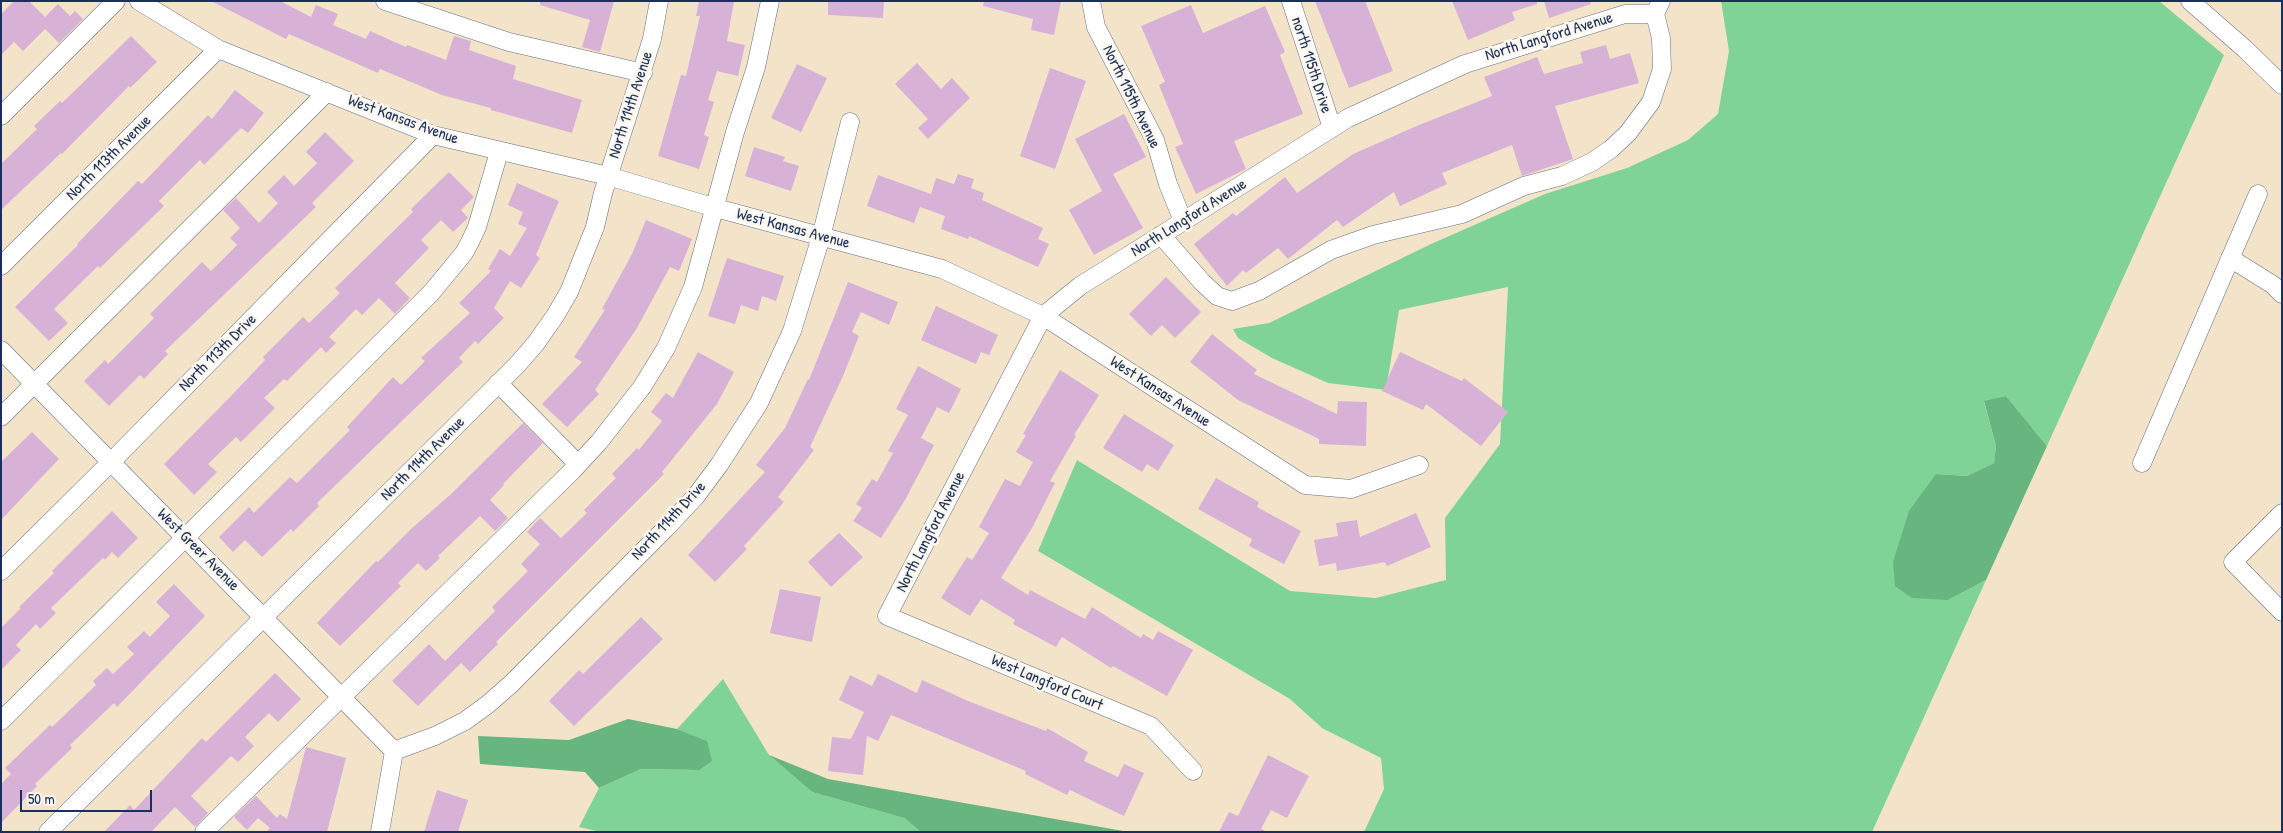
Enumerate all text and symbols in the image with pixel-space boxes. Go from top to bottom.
street label: North Langford Avenue [1483,8,1615,66]
street label: north 115th Drive [1286,14,1336,116]
street label: North 115th Avenue [1098,43,1164,151]
street label: North 114th Avenue [605,49,657,161]
street label: West Kansas Avenue [345,91,461,149]
street label: North 113th Avenue [63,112,155,204]
street label: North Langford Avenue [1128,175,1250,261]
street label: West Kansas Avenue [734,205,852,253]
street label: North 113th Drive [175,310,261,396]
street label: West Kansas Avenue [1106,352,1214,432]
street label: North 114th Avenue [377,413,469,505]
street label: North Langford Avenue [892,469,970,595]
street label: North 114th Drive [628,478,710,564]
street label: West Greer Avenue [153,505,243,595]
street label: West Langford Court [988,651,1106,715]
scale bar [22,780,155,812]
text: 50 m [28,788,55,809]

